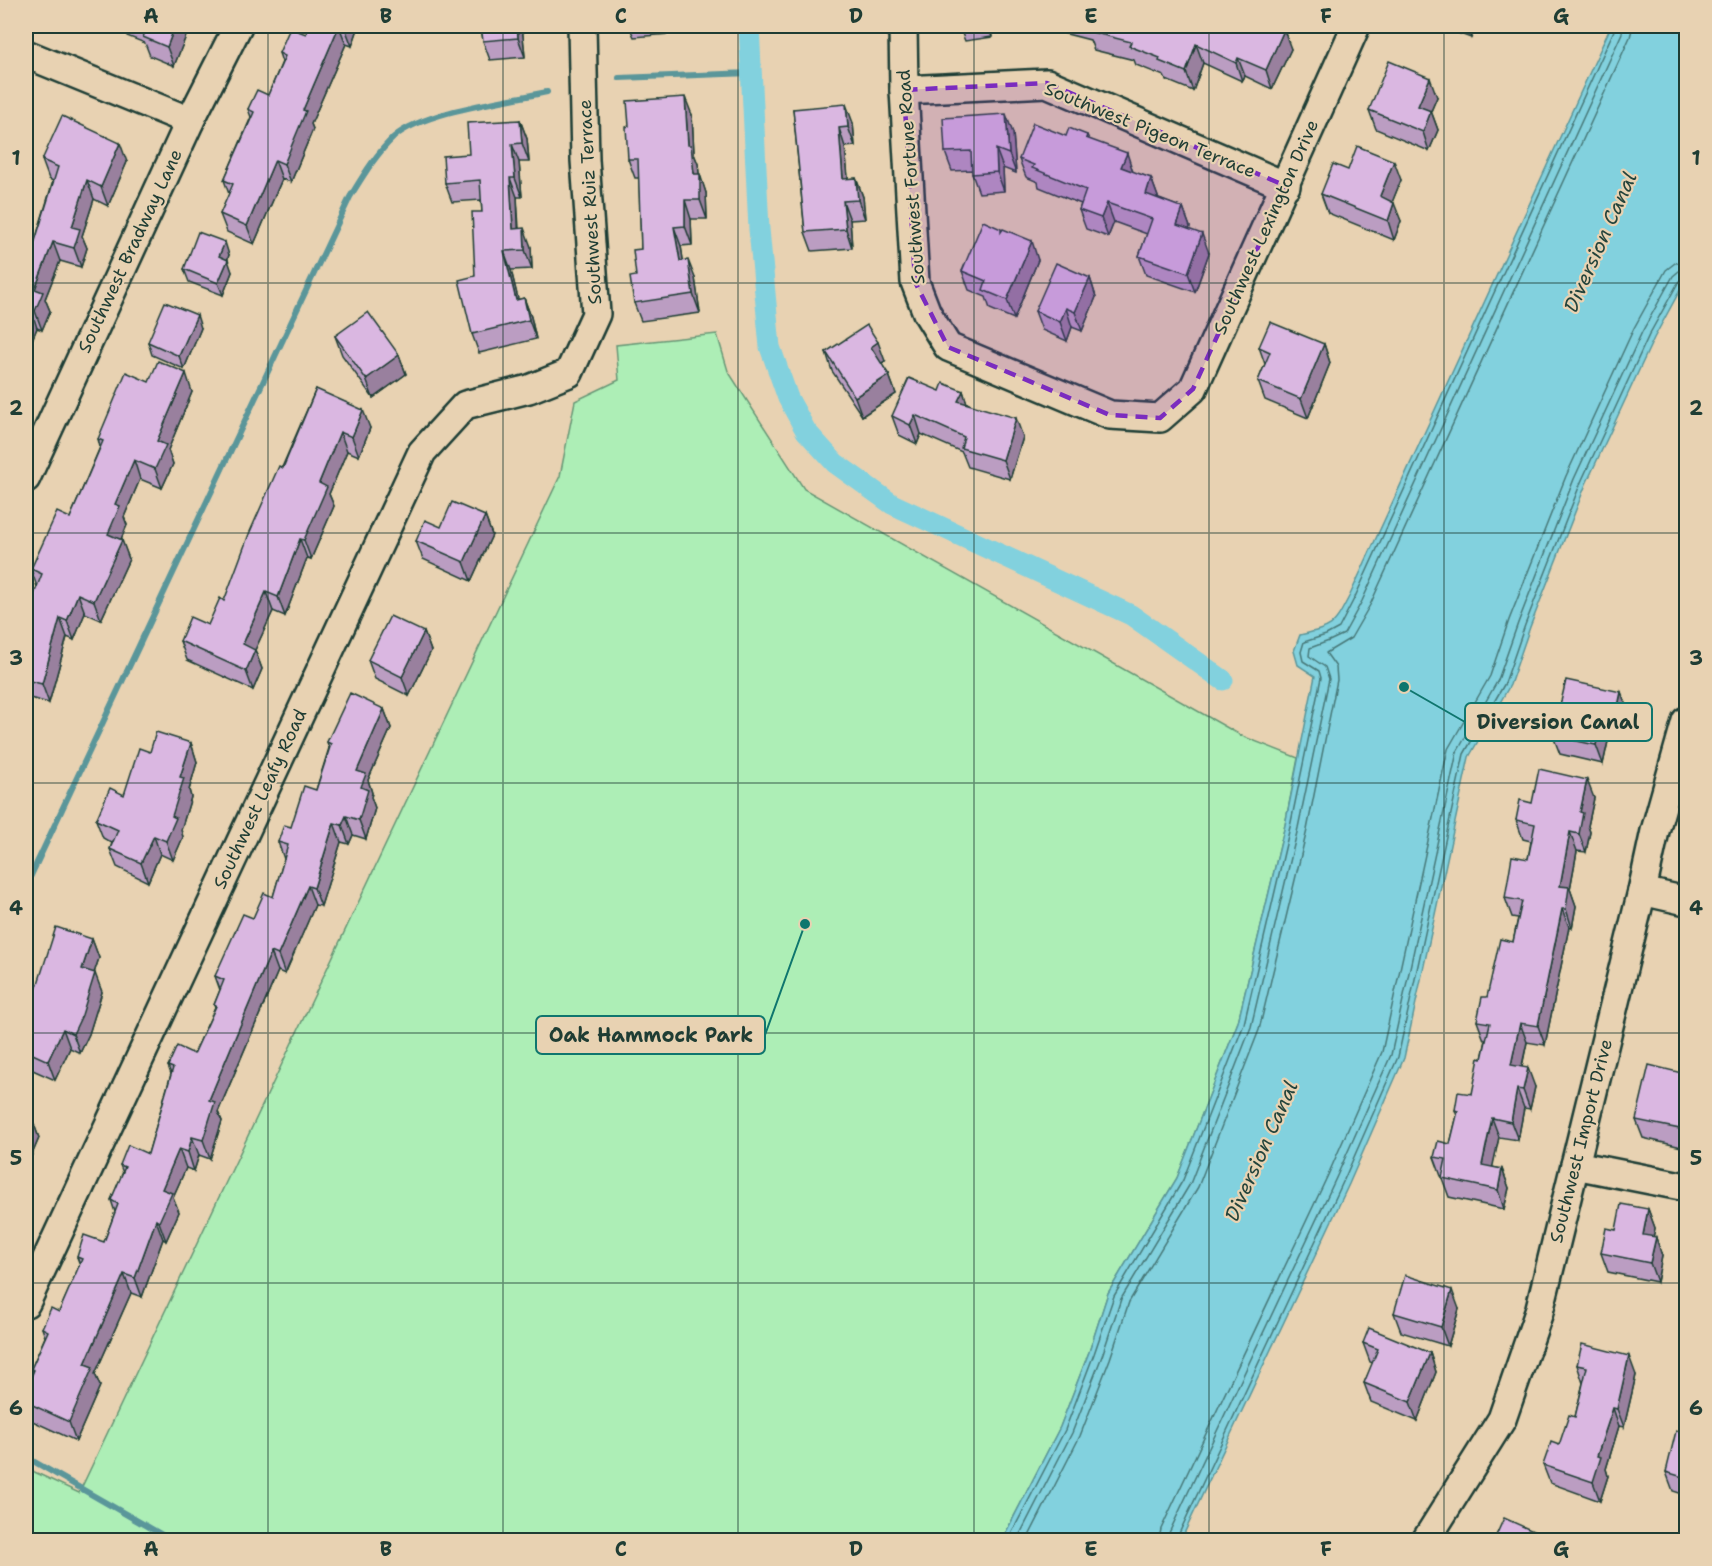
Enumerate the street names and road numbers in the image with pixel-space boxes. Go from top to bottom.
street label: Southwest Fortune Road [892,69,930,285]
street label: Southwest Pigeon Terrace [1041,77,1259,183]
street label: Southwest Ruiz Terrace [573,99,607,305]
street label: Southwest Lexington Drive [1208,116,1324,338]
street label: Southwest Bradway Lane [72,145,188,357]
street label: Southwest Leafy Road [208,705,312,893]
street label: Southwest Import Drive [1544,1037,1618,1245]

